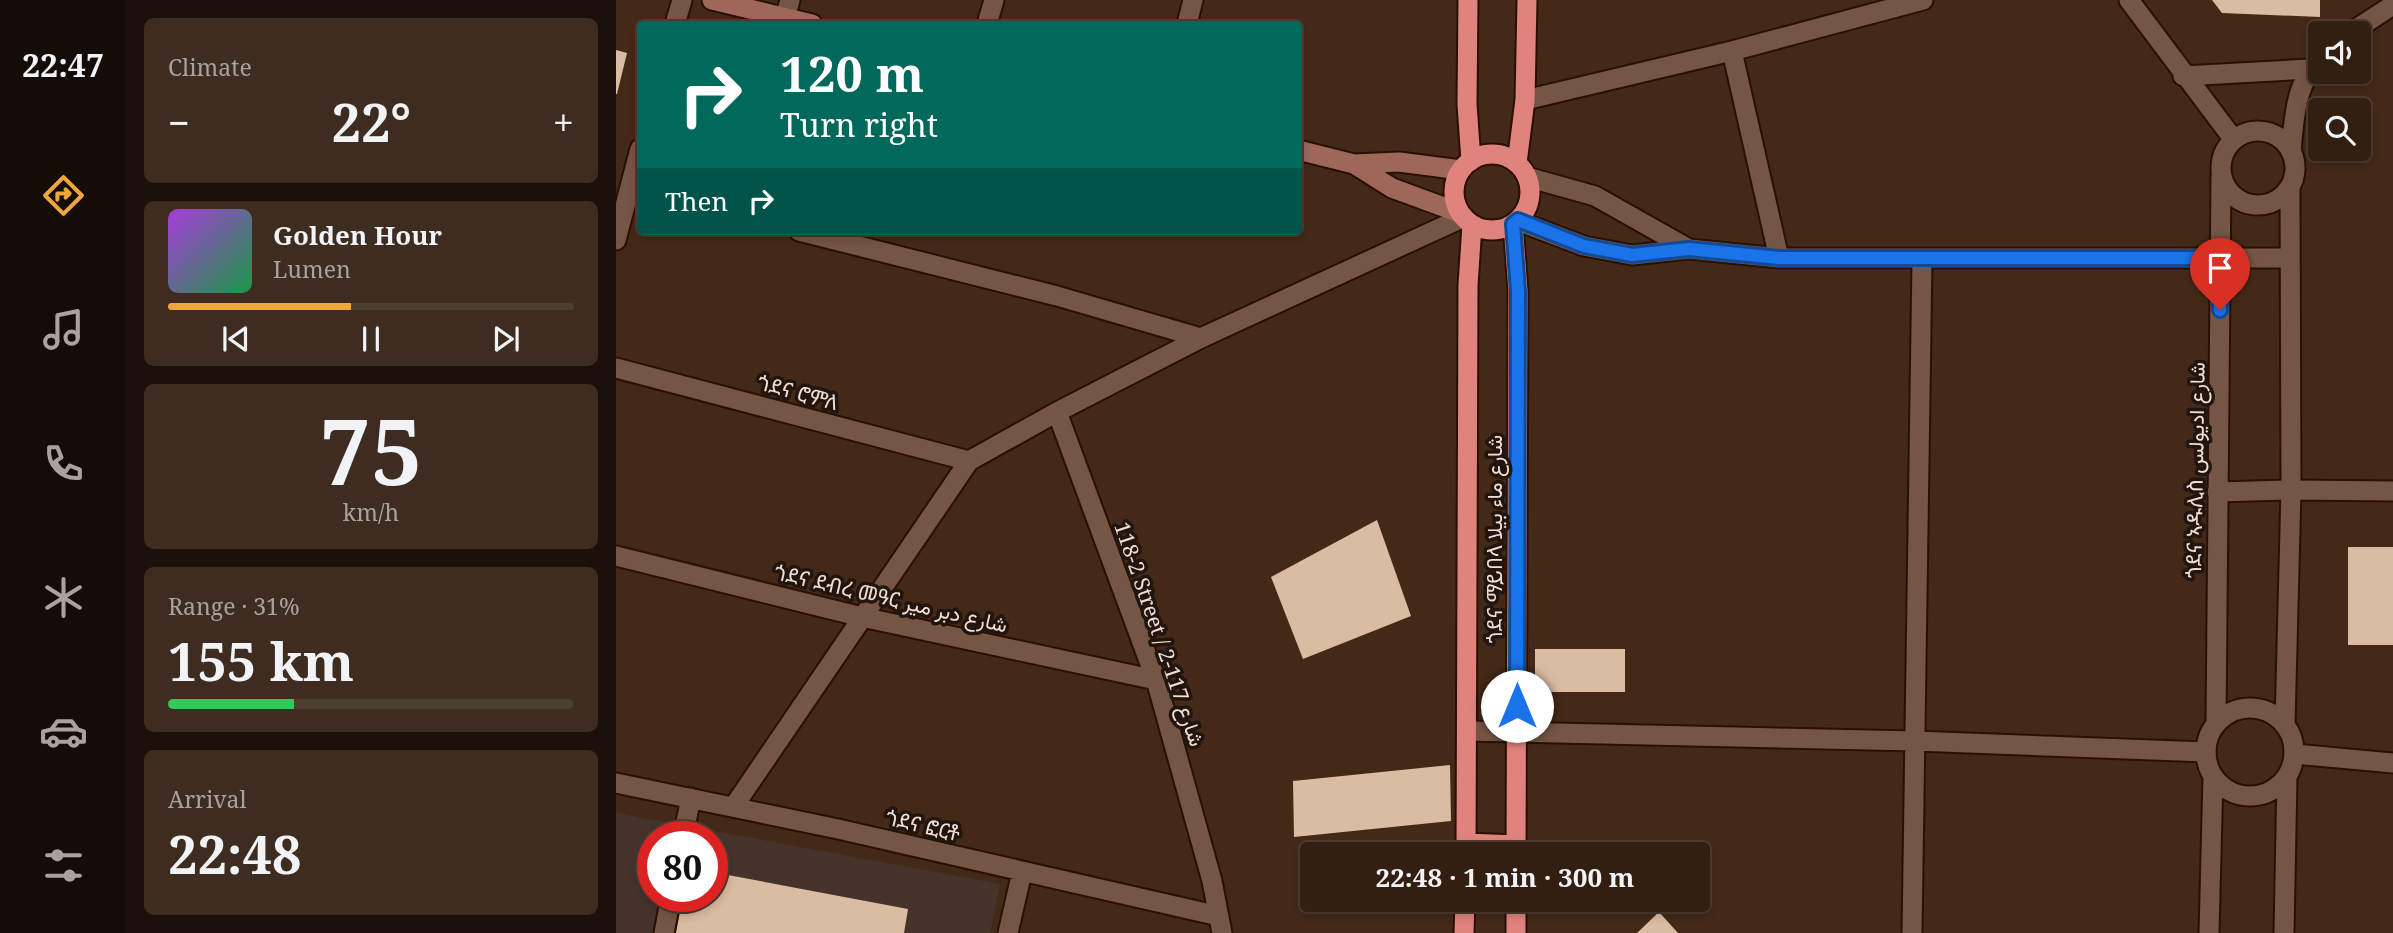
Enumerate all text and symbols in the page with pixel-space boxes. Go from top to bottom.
map controls [2308,21,2371,161]
button: sound [2308,21,2371,84]
text: 120 m [780,40,924,106]
text: 22:47 [22,43,104,86]
icon: right [665,49,756,140]
text: Climate [168,51,252,83]
text: 22° [332,86,411,157]
text: − [168,96,190,148]
text: + [553,96,574,148]
button: search [2308,98,2371,161]
text: Turn right [780,103,938,146]
icon: directions [39,171,88,220]
icon: right [742,182,780,220]
text: Then [665,183,728,219]
text: Golden Hour [273,217,442,253]
pin [2190,238,2250,310]
icon: arrive [2201,249,2239,287]
text: Lumen [273,253,351,285]
icon: music [39,305,88,354]
icon: previous [217,320,255,358]
icon: pause [352,320,390,358]
icon: next [487,320,525,358]
street label: ጎደና ኣዱሊስ شارع اديولس [2179,362,2212,578]
street label: ጎደና ሮምለ [755,368,841,416]
text: 75 [320,388,422,512]
street label: ጎደና ማይበላ شارع ماء بيلا [1480,435,1509,643]
icon: phone [39,439,88,488]
text: km/h [343,496,399,528]
street label: 118-2 Street / شارع 117-2 [1107,518,1212,750]
street label: ጎደና ደብረ መዓር شارع دبر مير [771,558,1010,639]
icon: climate [39,573,88,622]
text: Range · 31% [168,590,300,622]
text: 155 km [168,625,354,696]
position arrow [1480,669,1554,743]
icon: car [39,707,88,756]
text: Arrival [168,783,247,815]
street label: ጎደና ፎርቶ [883,803,963,847]
text: 22:48 [168,818,301,889]
speed limit sign: 80 [637,821,728,912]
icon: filters [39,841,88,890]
text: 22:48 · 1 min · 300 m [1375,859,1635,895]

